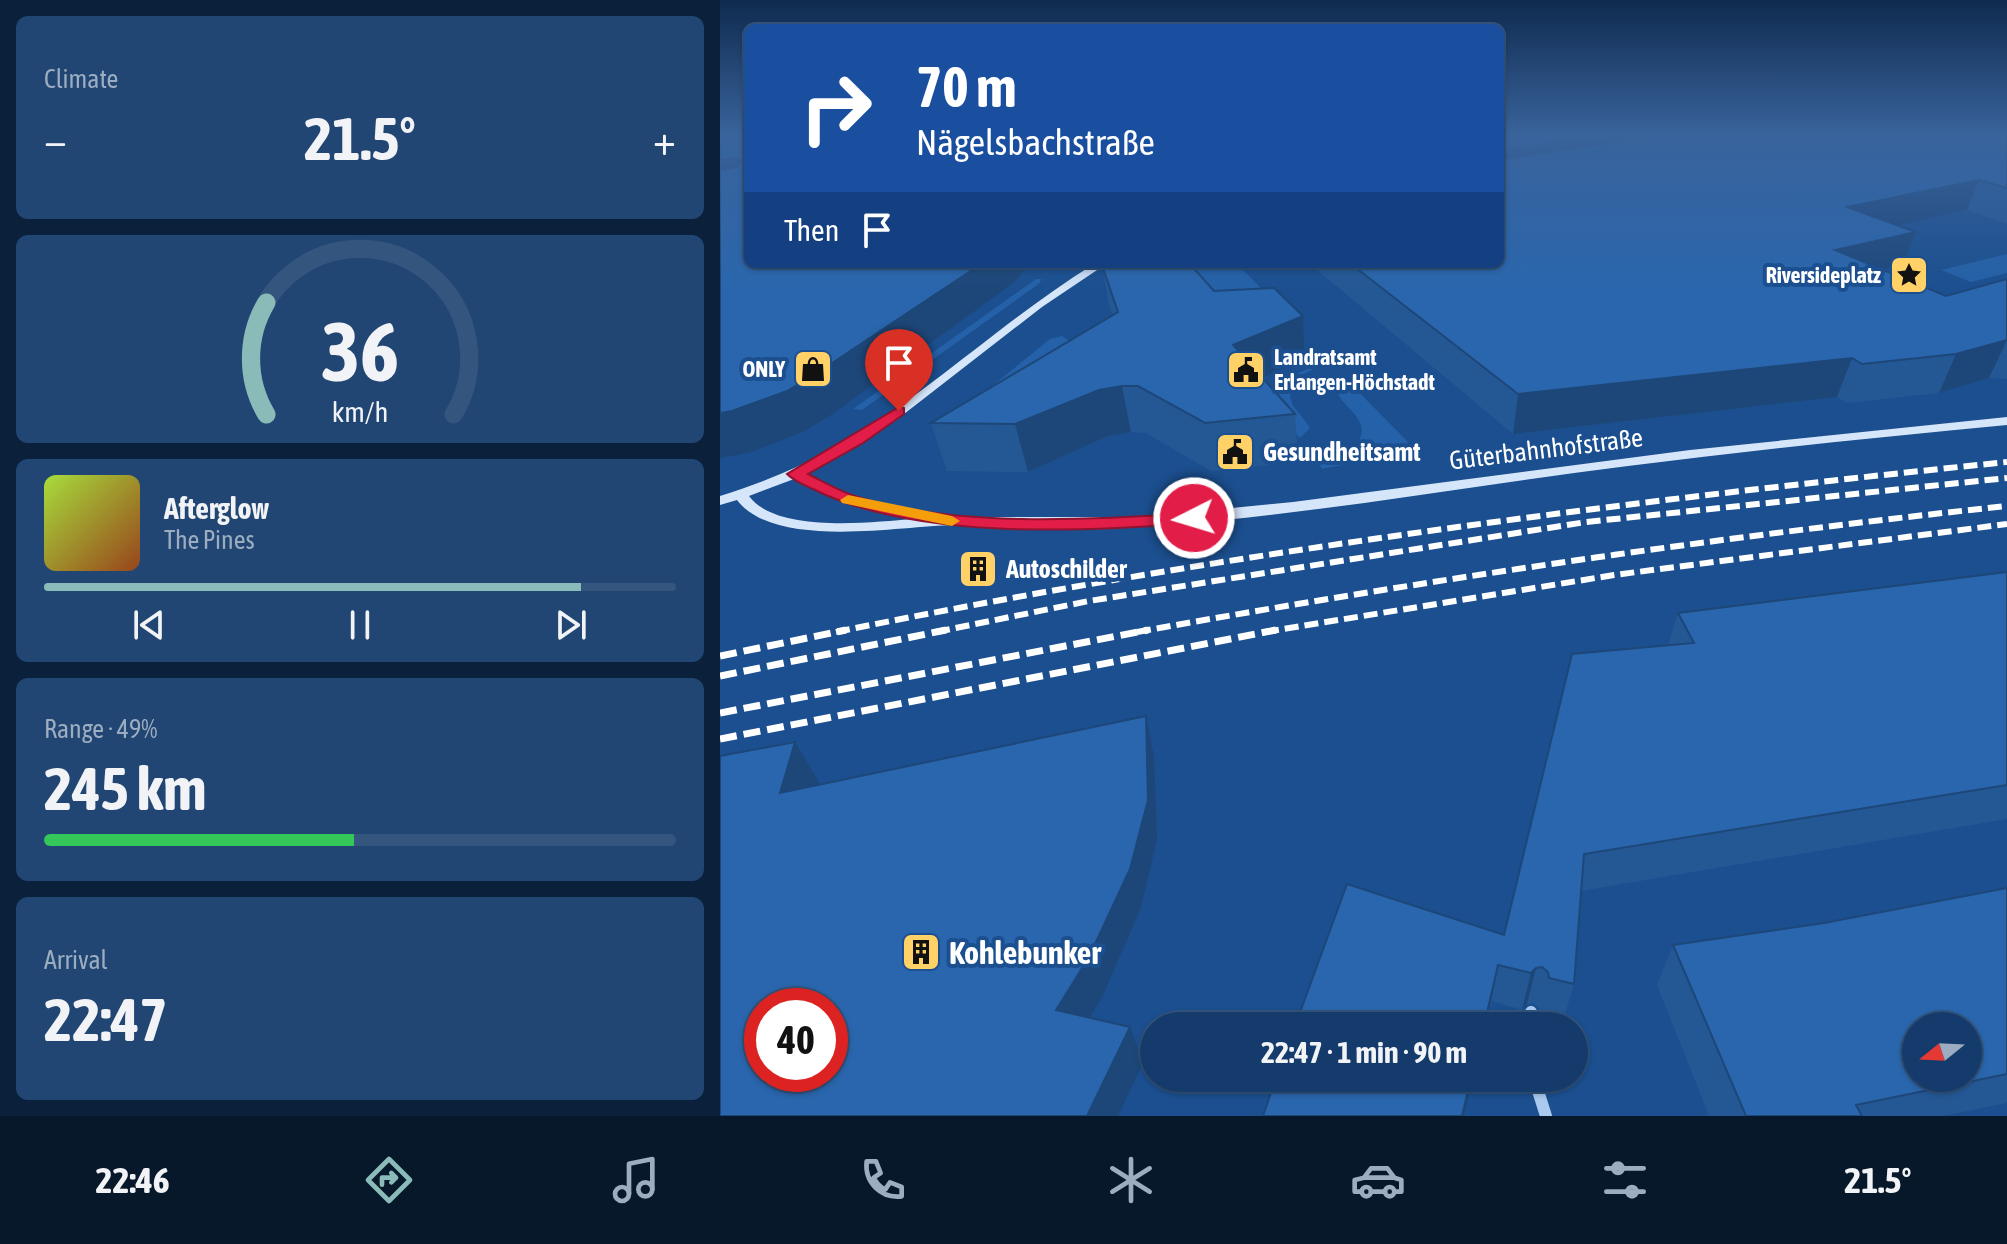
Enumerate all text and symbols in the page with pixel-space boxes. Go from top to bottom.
text: 70 m [916,55,1017,119]
icon: right [784,56,888,160]
text: Climate [44,64,118,94]
text: 21.5° [304,104,416,173]
text: − [44,114,67,164]
text: + [653,114,676,164]
text: Nägelsbachstraße [916,121,1155,163]
icon: arrive [855,208,899,252]
text: Then [784,213,839,247]
place icon: Riversideplatz [1888,254,1930,296]
place label: Riversideplatz [1766,262,1881,288]
text: 36 [321,303,399,399]
pin [865,329,933,411]
icon: arrive [877,341,921,385]
place label: Landratsamt Erlangen-Höchstadt [1274,344,1435,395]
shop icon: ONLY [792,348,834,390]
public building icon: Landratsamt Erlangen-Höchstadt [1225,349,1267,391]
place label: ONLY [742,356,785,382]
text: km/h [332,395,388,428]
street label: Güterbahnhofstraße [1448,422,1644,476]
public building icon: Gesundheitsamt [1214,431,1256,473]
place label: Gesundheitsamt [1263,437,1421,467]
position arrow [1152,476,1236,560]
text: Afterglow [164,491,269,525]
text: The Pines [164,525,255,555]
building icon: Autoschilder [957,548,999,590]
place label: Autoschilder [1005,554,1128,584]
icon: previous [127,603,171,647]
icon: pause [338,603,382,647]
icon: next [549,603,593,647]
text: Range · 49% [44,714,157,744]
text: 245 km [44,754,206,823]
building icon: Kohlebunker [900,931,942,973]
place label: Kohlebunker [949,934,1101,971]
text: Arrival [44,945,108,975]
text: 22:47 [44,985,167,1054]
speed limit sign: 40 [744,988,848,1092]
north arrow [1902,1012,1982,1092]
map controls [1902,1012,1982,1092]
text: 22:47 · 1 min · 90 m [1261,1035,1467,1069]
icon: directions [361,1152,417,1208]
icon: music [608,1152,664,1208]
icon: phone [855,1152,911,1208]
icon: climate [1103,1152,1159,1208]
icon: car [1350,1152,1406,1208]
icon: filters [1597,1152,1653,1208]
text: 22:46 [96,1159,170,1201]
text: 21.5° [1844,1159,1911,1201]

